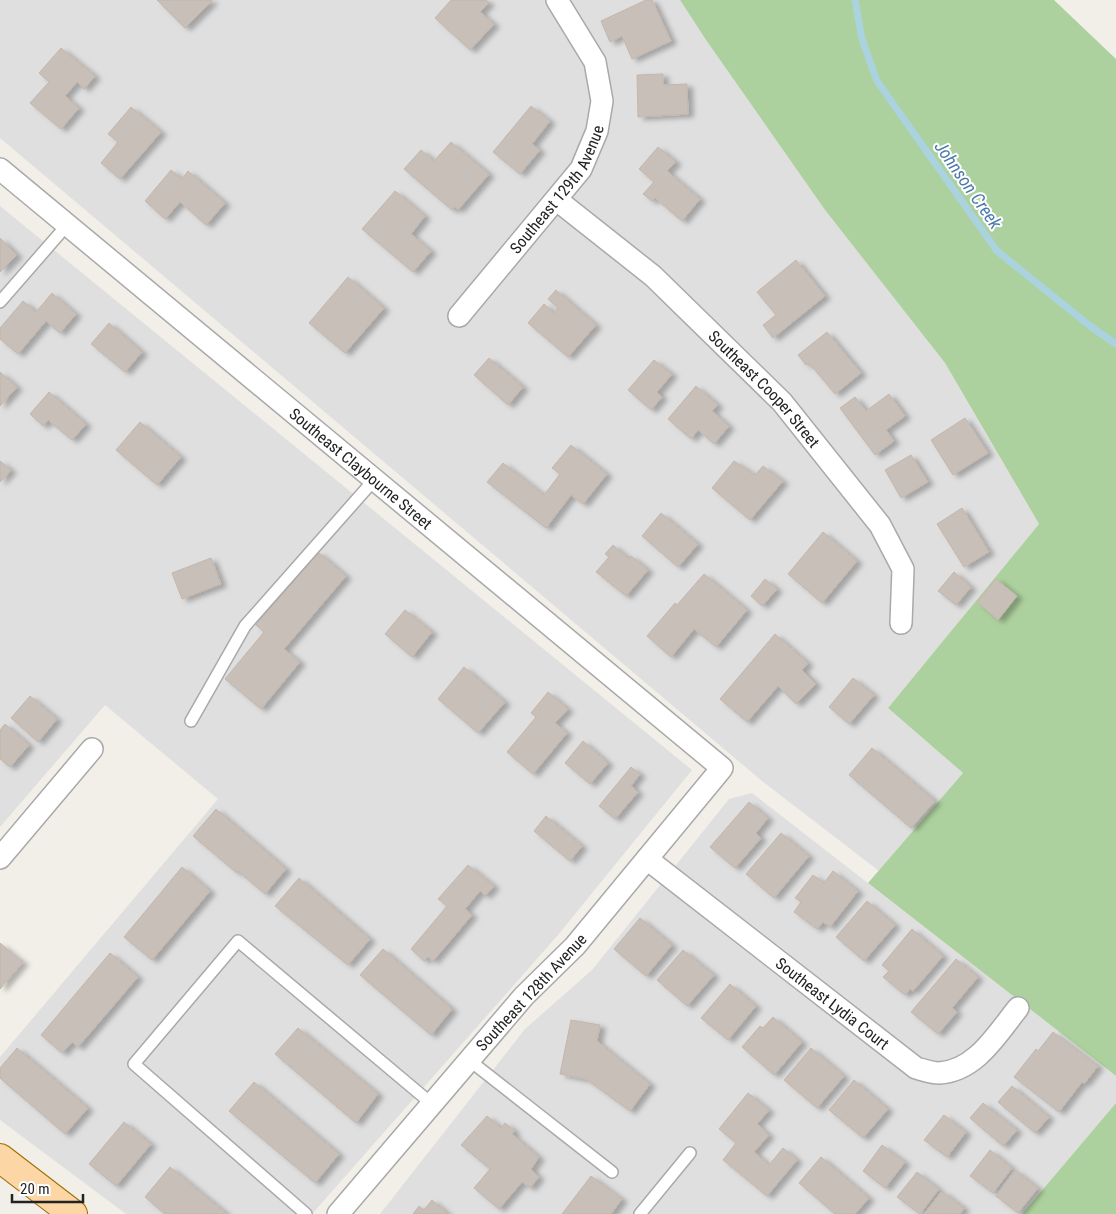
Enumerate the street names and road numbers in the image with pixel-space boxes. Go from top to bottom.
street label: Southeast 129th Avenue [506,124,608,257]
street label: Southeast Cooper Street [704,327,824,452]
street label: Southeast Claybourne Street [286,404,436,534]
street label: Southeast 128th Avenue [472,930,591,1055]
street label: Southeast Lydia Court [772,954,893,1054]

